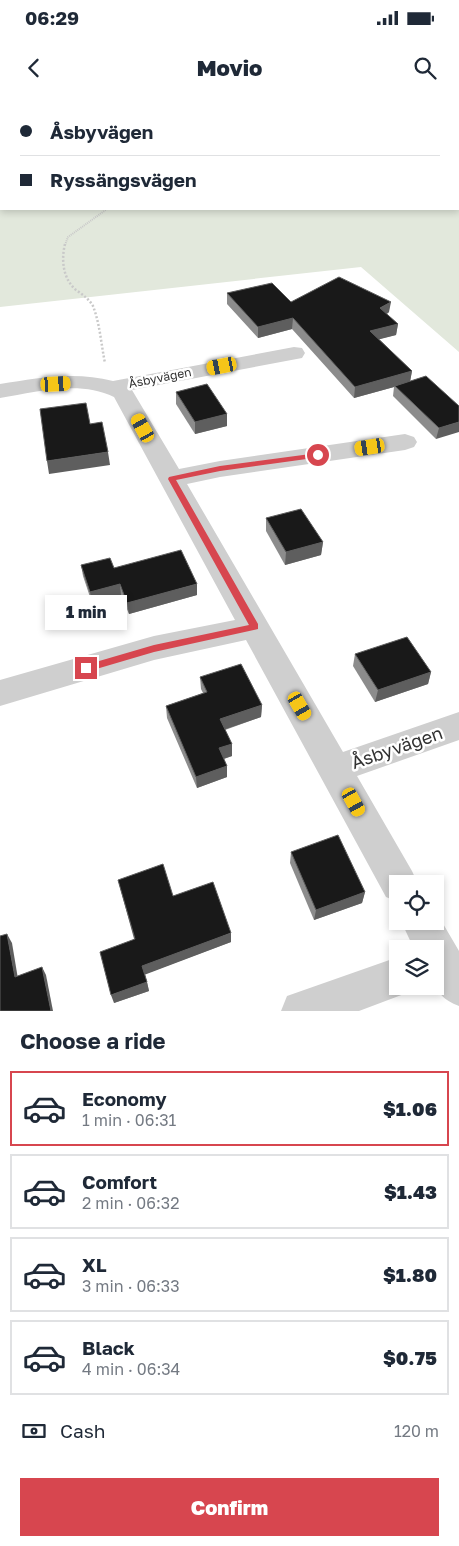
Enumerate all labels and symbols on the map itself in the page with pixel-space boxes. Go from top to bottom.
car [205,356,238,376]
street label: Åsbyvägen [127,364,193,391]
car [40,376,71,392]
car [129,411,156,445]
car [354,437,385,457]
route start [307,444,329,466]
callout: 1 min [45,596,127,630]
route end [75,657,97,679]
car [286,689,313,723]
street label: Åsbyvägen [348,721,445,773]
car [340,785,367,819]

